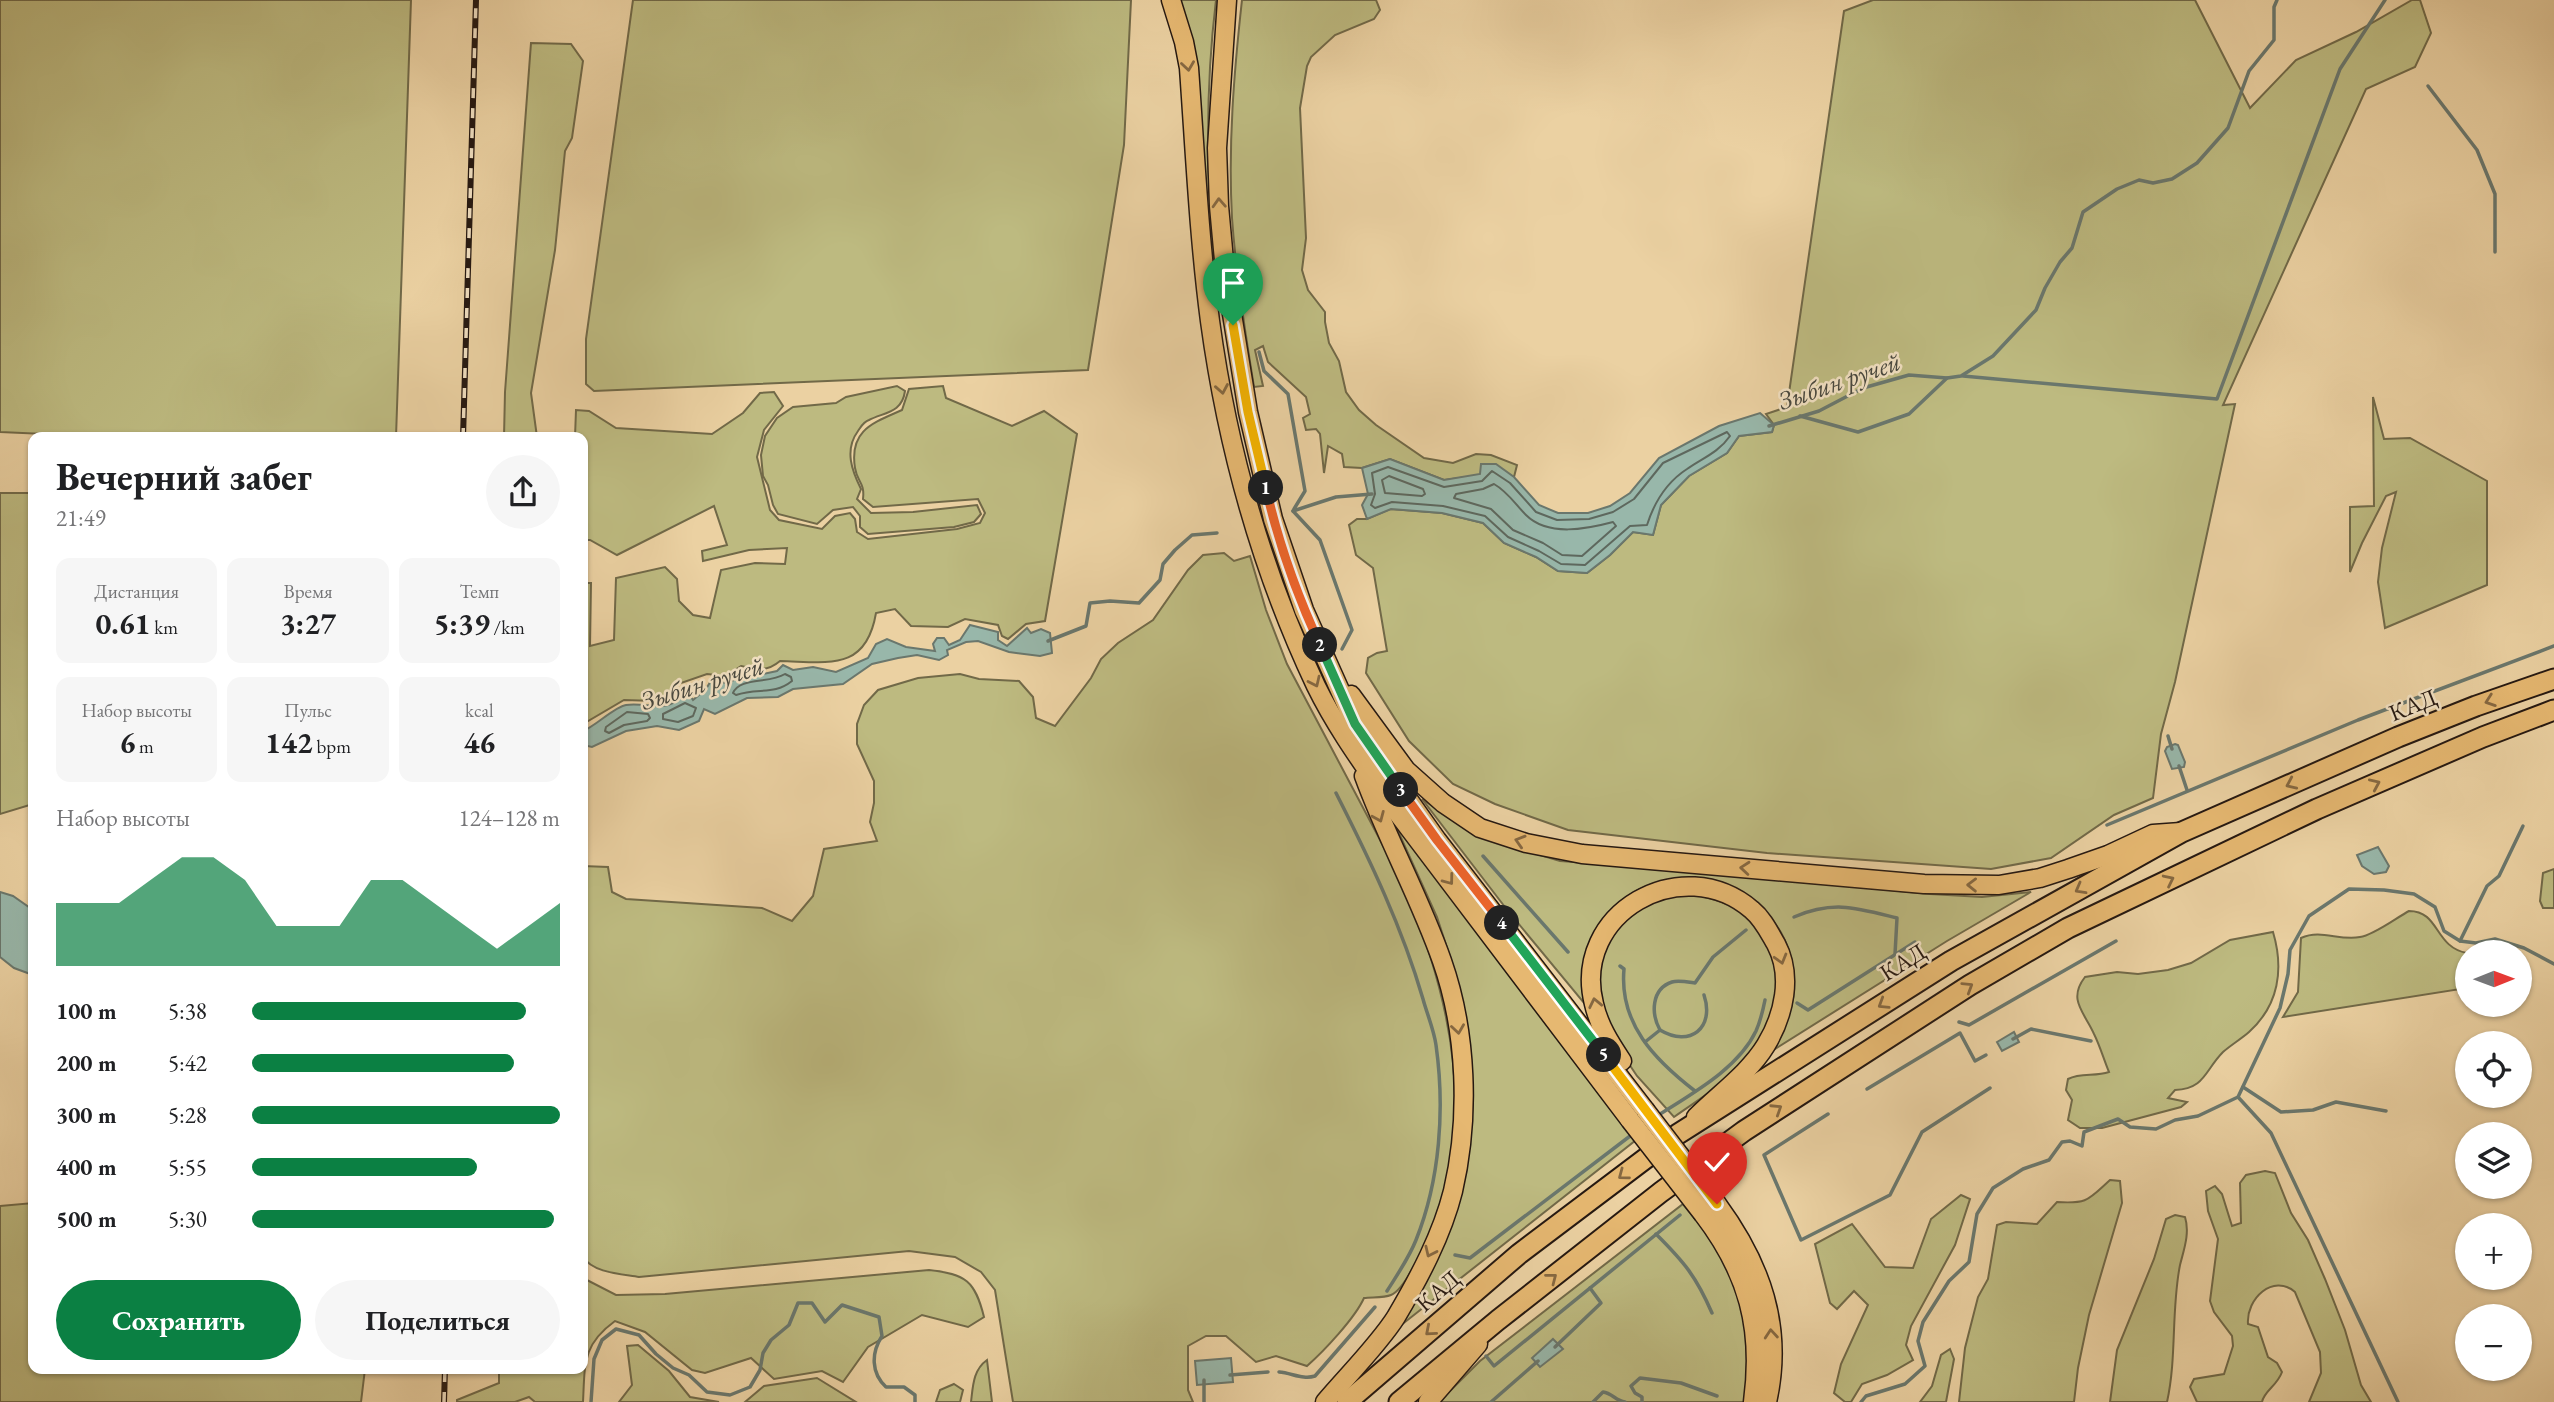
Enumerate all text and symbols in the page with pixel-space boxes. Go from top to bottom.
one-way arrow [1180,60,1195,72]
one-way arrow [1212,197,1227,208]
pin [1203,253,1263,325]
icon: arrive [1214,264,1252,302]
water label: Зыбин ручей [1773,344,1905,418]
one-way arrow [1214,383,1229,395]
text: Вечерний забег [56,452,312,501]
button: share [486,455,560,529]
pin: 1 [1248,470,1284,505]
text: 1 [1260,475,1271,500]
text: 21:49 [56,503,106,533]
text: Дистанция [94,579,179,604]
text: Время [284,579,332,604]
text: Темп [460,579,499,604]
text: 0.61 [95,604,150,643]
text: 3:27 [280,604,336,643]
text: 5:39 [434,604,490,643]
text: km [150,615,178,640]
text: /km [490,615,525,640]
pin: 2 [1302,628,1338,662]
text: 2 [1314,632,1325,657]
water label: Зыбин ручей [636,648,768,718]
one-way arrow [1307,675,1321,687]
street label: КАД [2384,681,2442,728]
one-way arrow [2484,693,2496,707]
text: Набор высоты [81,698,192,723]
text: Пульс [284,698,332,723]
text: kcal [465,698,494,723]
text: 6 [119,723,135,762]
text: 142 [265,723,313,762]
text: 46 [463,723,495,762]
text: m [135,734,154,759]
text: bpm [313,734,351,759]
pin: 3 [1384,772,1418,808]
one-way arrow [2286,776,2298,790]
text: 3 [1395,777,1406,802]
one-way arrow [2368,778,2380,792]
text: Набор высоты [56,803,190,833]
text: 124–128 m [459,803,560,833]
one-way arrow [1371,810,1385,822]
one-way arrow [1514,835,1527,849]
one-way arrow [1740,861,1751,876]
one-way arrow [1440,873,1453,885]
one-way arrow [2162,874,2174,888]
one-way arrow [1966,877,1977,893]
one-way arrow [2074,881,2087,894]
pin: 4 [1484,906,1520,940]
text: 4 [1496,910,1507,935]
street label: КАД [1874,935,1932,988]
north arrow [2455,940,2532,1017]
map controls [2455,940,2532,1381]
one-way arrow [1773,953,1788,965]
one-way arrow [1961,982,1974,995]
one-way arrow [1878,995,1891,1008]
text: 100 m [56,996,117,1026]
text: 5:38 [168,996,207,1026]
one-way arrow [1589,997,1603,1009]
one-way arrow [1450,1023,1465,1035]
button: locate [2455,1031,2532,1108]
pin: 5 [1586,1038,1622,1072]
text: 5 [1598,1042,1609,1067]
text: 200 m [56,1048,117,1078]
text: 5:42 [168,1048,207,1078]
text: 300 m [56,1100,117,1130]
text: 5:28 [168,1100,207,1130]
one-way arrow [1769,1105,1782,1118]
button: layers [2455,1122,2532,1199]
pin [1687,1132,1747,1204]
icon: check [1698,1143,1736,1181]
text: 400 m [56,1152,117,1182]
text: 5:55 [168,1152,207,1182]
one-way arrow [1619,1167,1631,1179]
text: 500 m [56,1204,117,1234]
text: 5:30 [168,1204,207,1234]
button: + [2455,1213,2532,1290]
one-way arrow [1424,1245,1438,1257]
street label: КАД [1409,1263,1466,1319]
one-way arrow [1544,1273,1556,1286]
button: Сохранить [56,1280,301,1360]
button: Поделиться [315,1280,560,1360]
button: − [2455,1304,2532,1381]
one-way arrow [1425,1323,1438,1335]
one-way arrow [1764,1328,1779,1339]

